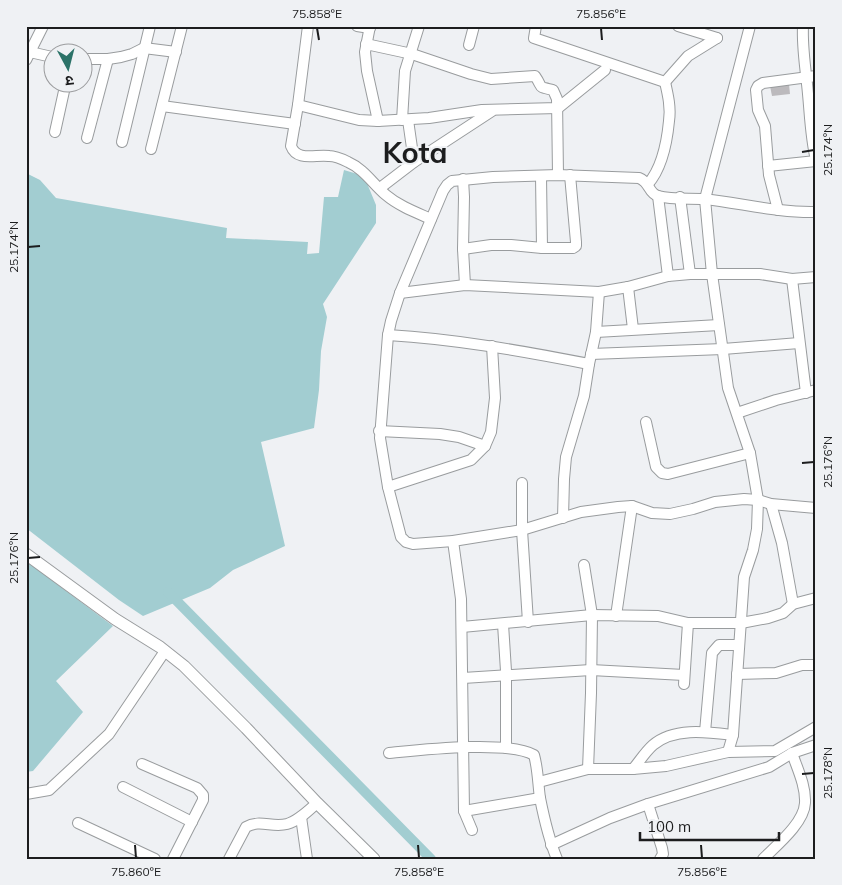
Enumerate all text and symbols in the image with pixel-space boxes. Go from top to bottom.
text: 75.858°E [292,6,342,21]
text: 75.856°E [576,6,626,21]
north arrow [42,42,92,92]
text: उ [64,71,75,90]
text: 25.174°N [820,124,835,176]
district label: Kota [383,134,447,170]
text: 25.174°N [6,221,21,273]
text: 25.176°N [820,436,835,488]
text: 25.176°N [6,532,21,584]
text: 25.178°N [820,747,835,799]
scale bar [640,810,778,842]
text: 100 m [647,817,691,836]
text: 75.860°E [111,864,161,879]
text: 75.858°E [394,864,444,879]
text: 75.856°E [677,864,727,879]

